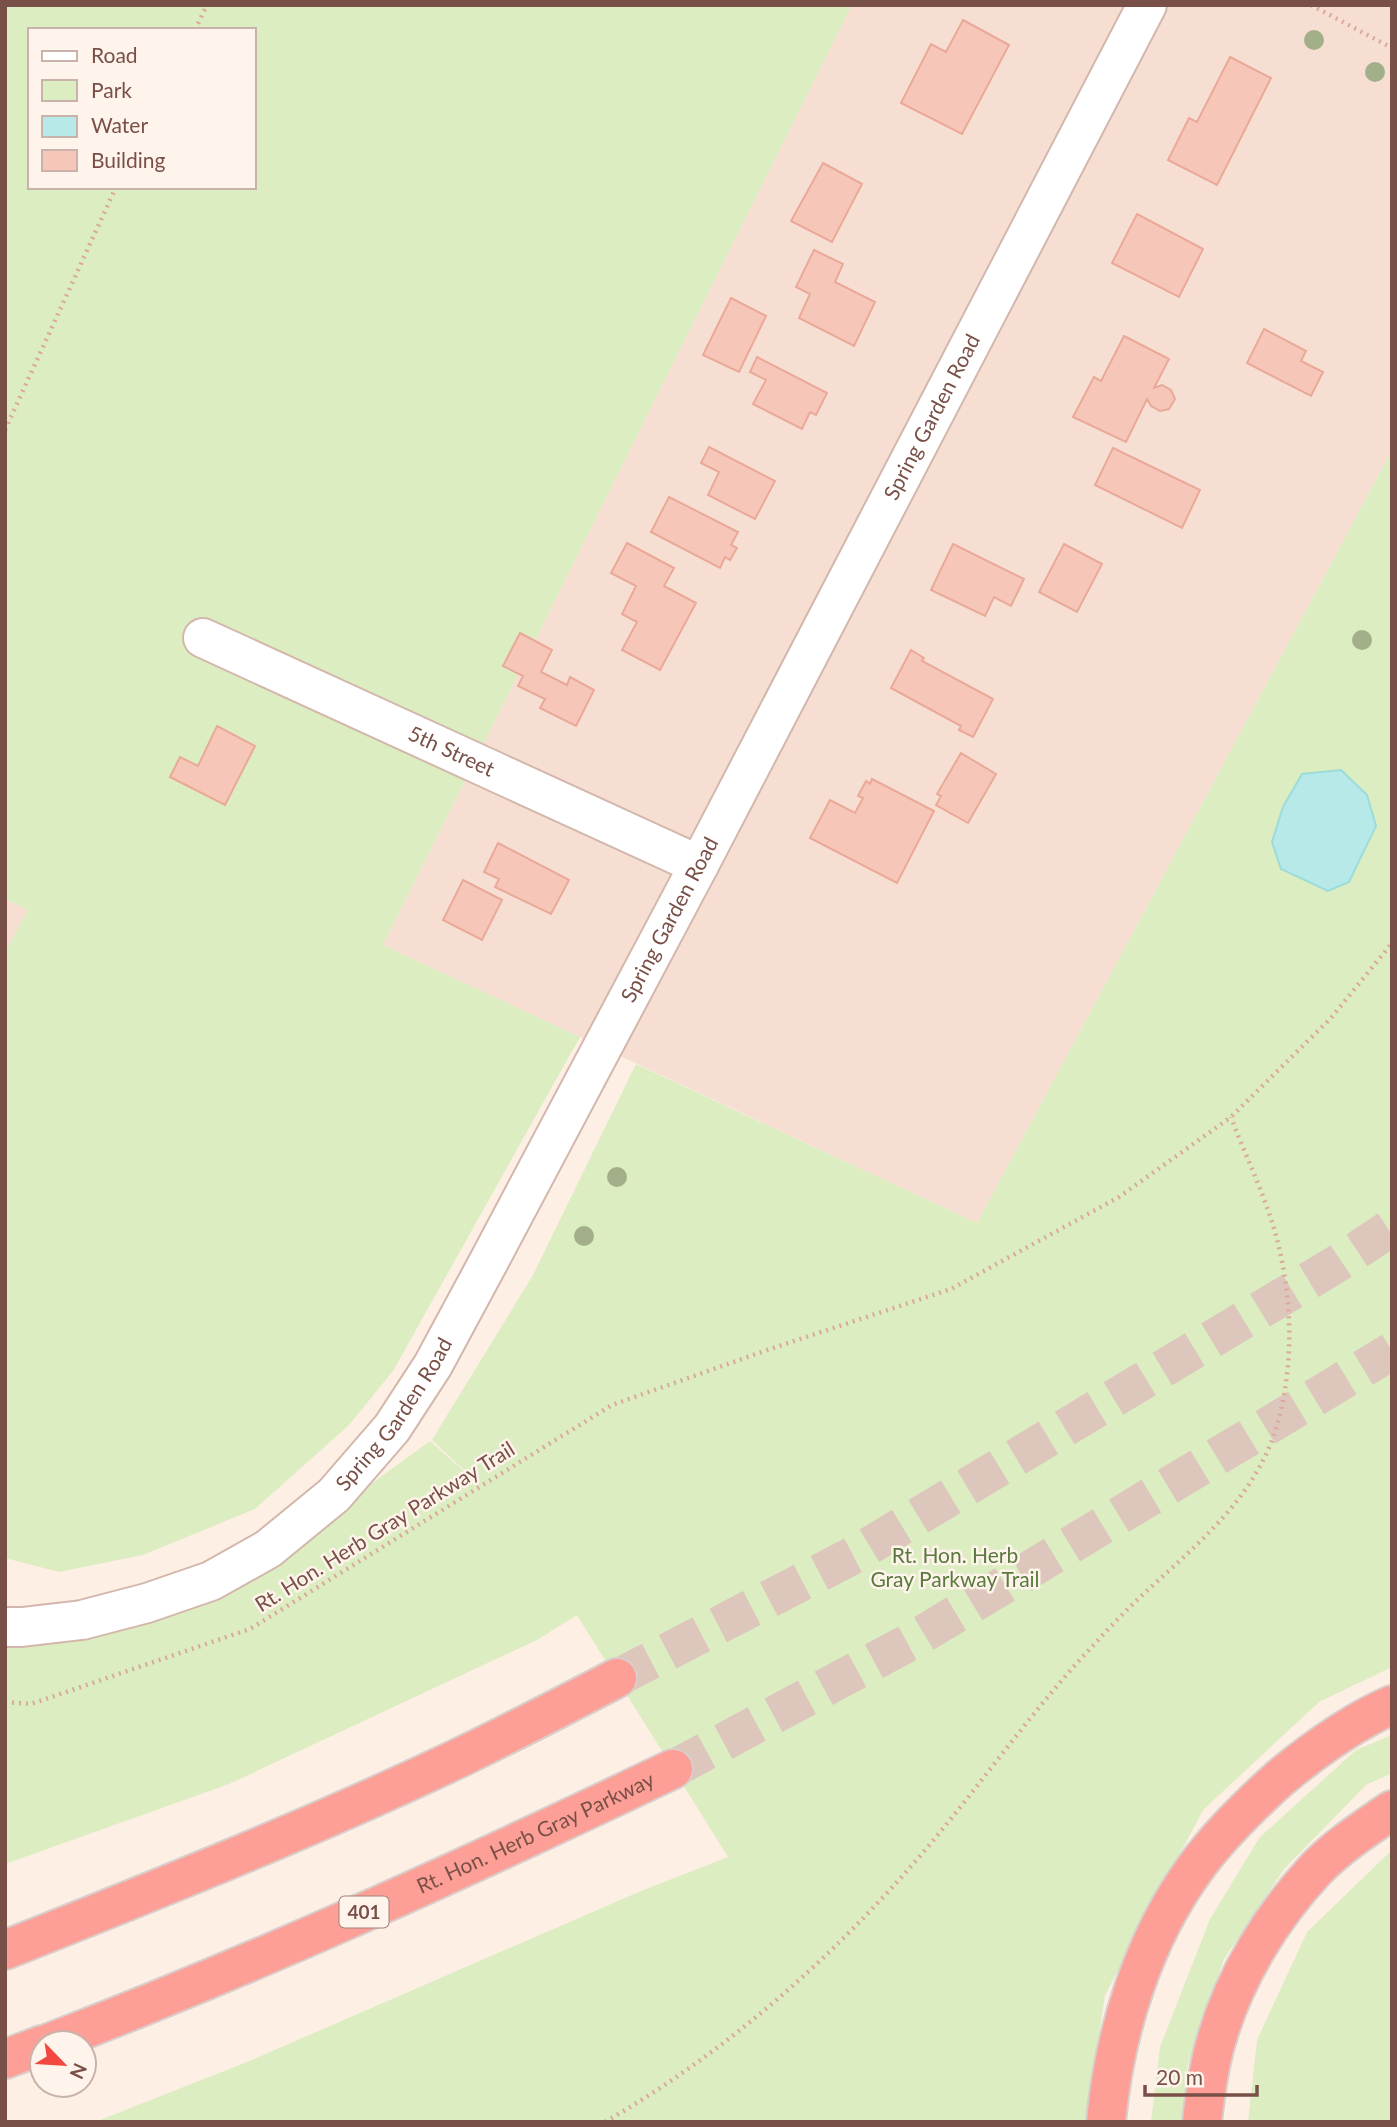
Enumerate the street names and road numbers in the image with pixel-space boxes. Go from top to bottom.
street label: Spring Garden Road [878,329,984,504]
street label: 5th Street [405,720,499,781]
street label: Spring Garden Road [615,832,722,1006]
street label: Spring Garden Road [330,1333,456,1495]
street label: Rt. Hon. Herb Gray Parkway Trail [250,1435,518,1616]
street label: Rt. Hon. Herb Gray Parkway [412,1766,658,1898]
road number: 401 [340,1896,388,1928]

